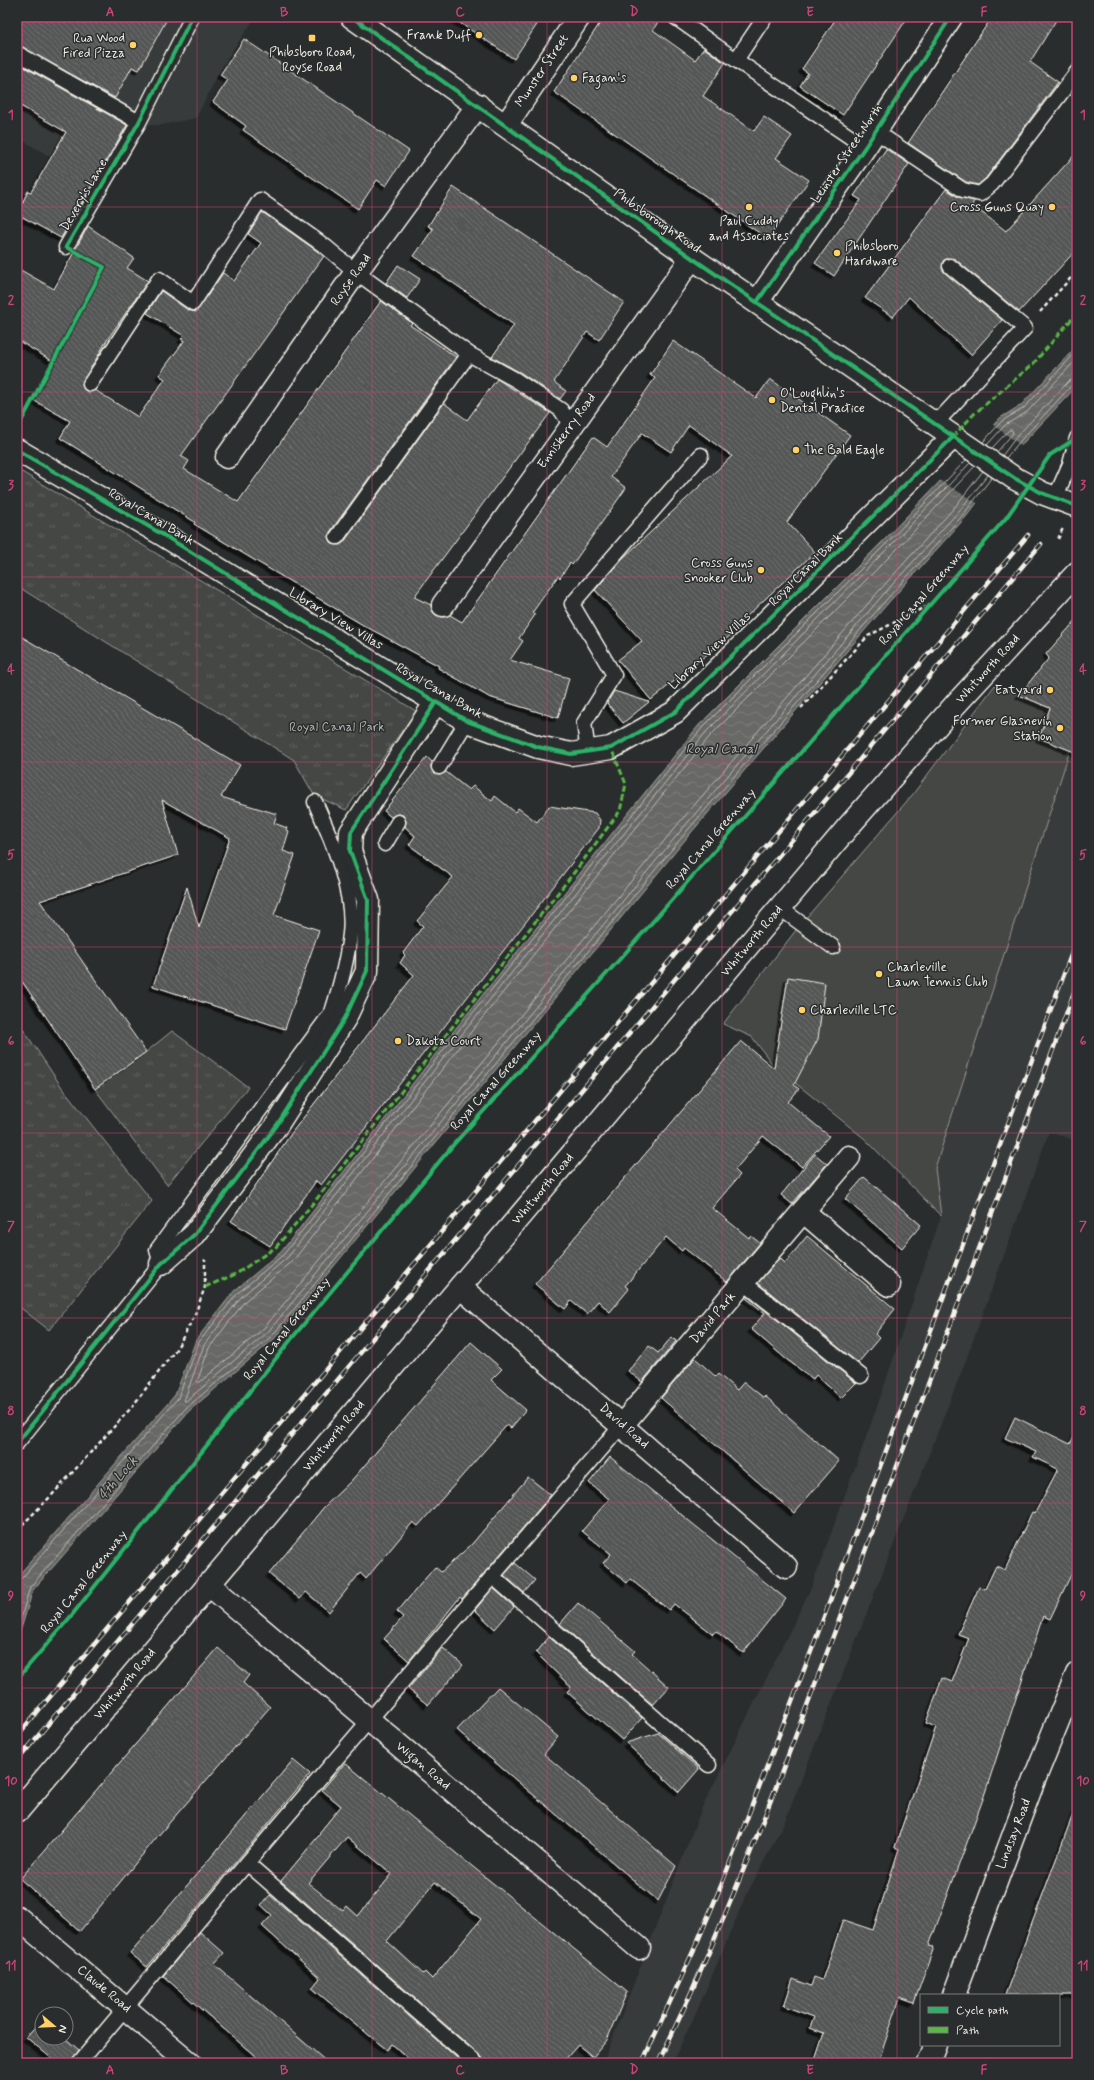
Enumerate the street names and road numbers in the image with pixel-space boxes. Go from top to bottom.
street label: Munster Street [511,31,573,111]
street label: Leinster Street North [808,101,886,207]
street label: Devery's Lane [56,156,112,234]
street label: Phibsborough Road [610,185,704,257]
street label: Royse Road [327,251,375,309]
street label: Enniskerry Road [534,390,600,472]
street label: Royal Canal Bank [105,485,198,550]
street label: Royal Canal Bank [765,529,847,611]
street label: Royal Canal Greenway [875,541,973,649]
street label: Library View Villas [286,584,386,654]
street label: Library View Villas [665,608,755,694]
street label: Whitworth Road [952,631,1024,707]
street label: Royal Canal Bank [392,659,486,723]
street label: Royal Canal Greenway [662,785,760,893]
street label: Whitworth Road [717,902,787,980]
street label: Royal Canal Greenway [447,1027,545,1134]
street label: Whitworth Road [508,1150,578,1228]
street label: Royal Canal Greenway [240,1274,334,1384]
street label: David Park [686,1288,740,1347]
street label: Whitworth Road [299,1397,369,1475]
street label: David Road [595,1400,653,1452]
street label: Royal Canal Greenway [37,1527,131,1637]
street label: Whitworth Road [90,1645,160,1723]
street label: Wigan Road [391,1738,454,1795]
street label: Lindsay Road [993,1796,1035,1872]
street label: Claude Road [73,1961,135,2017]

